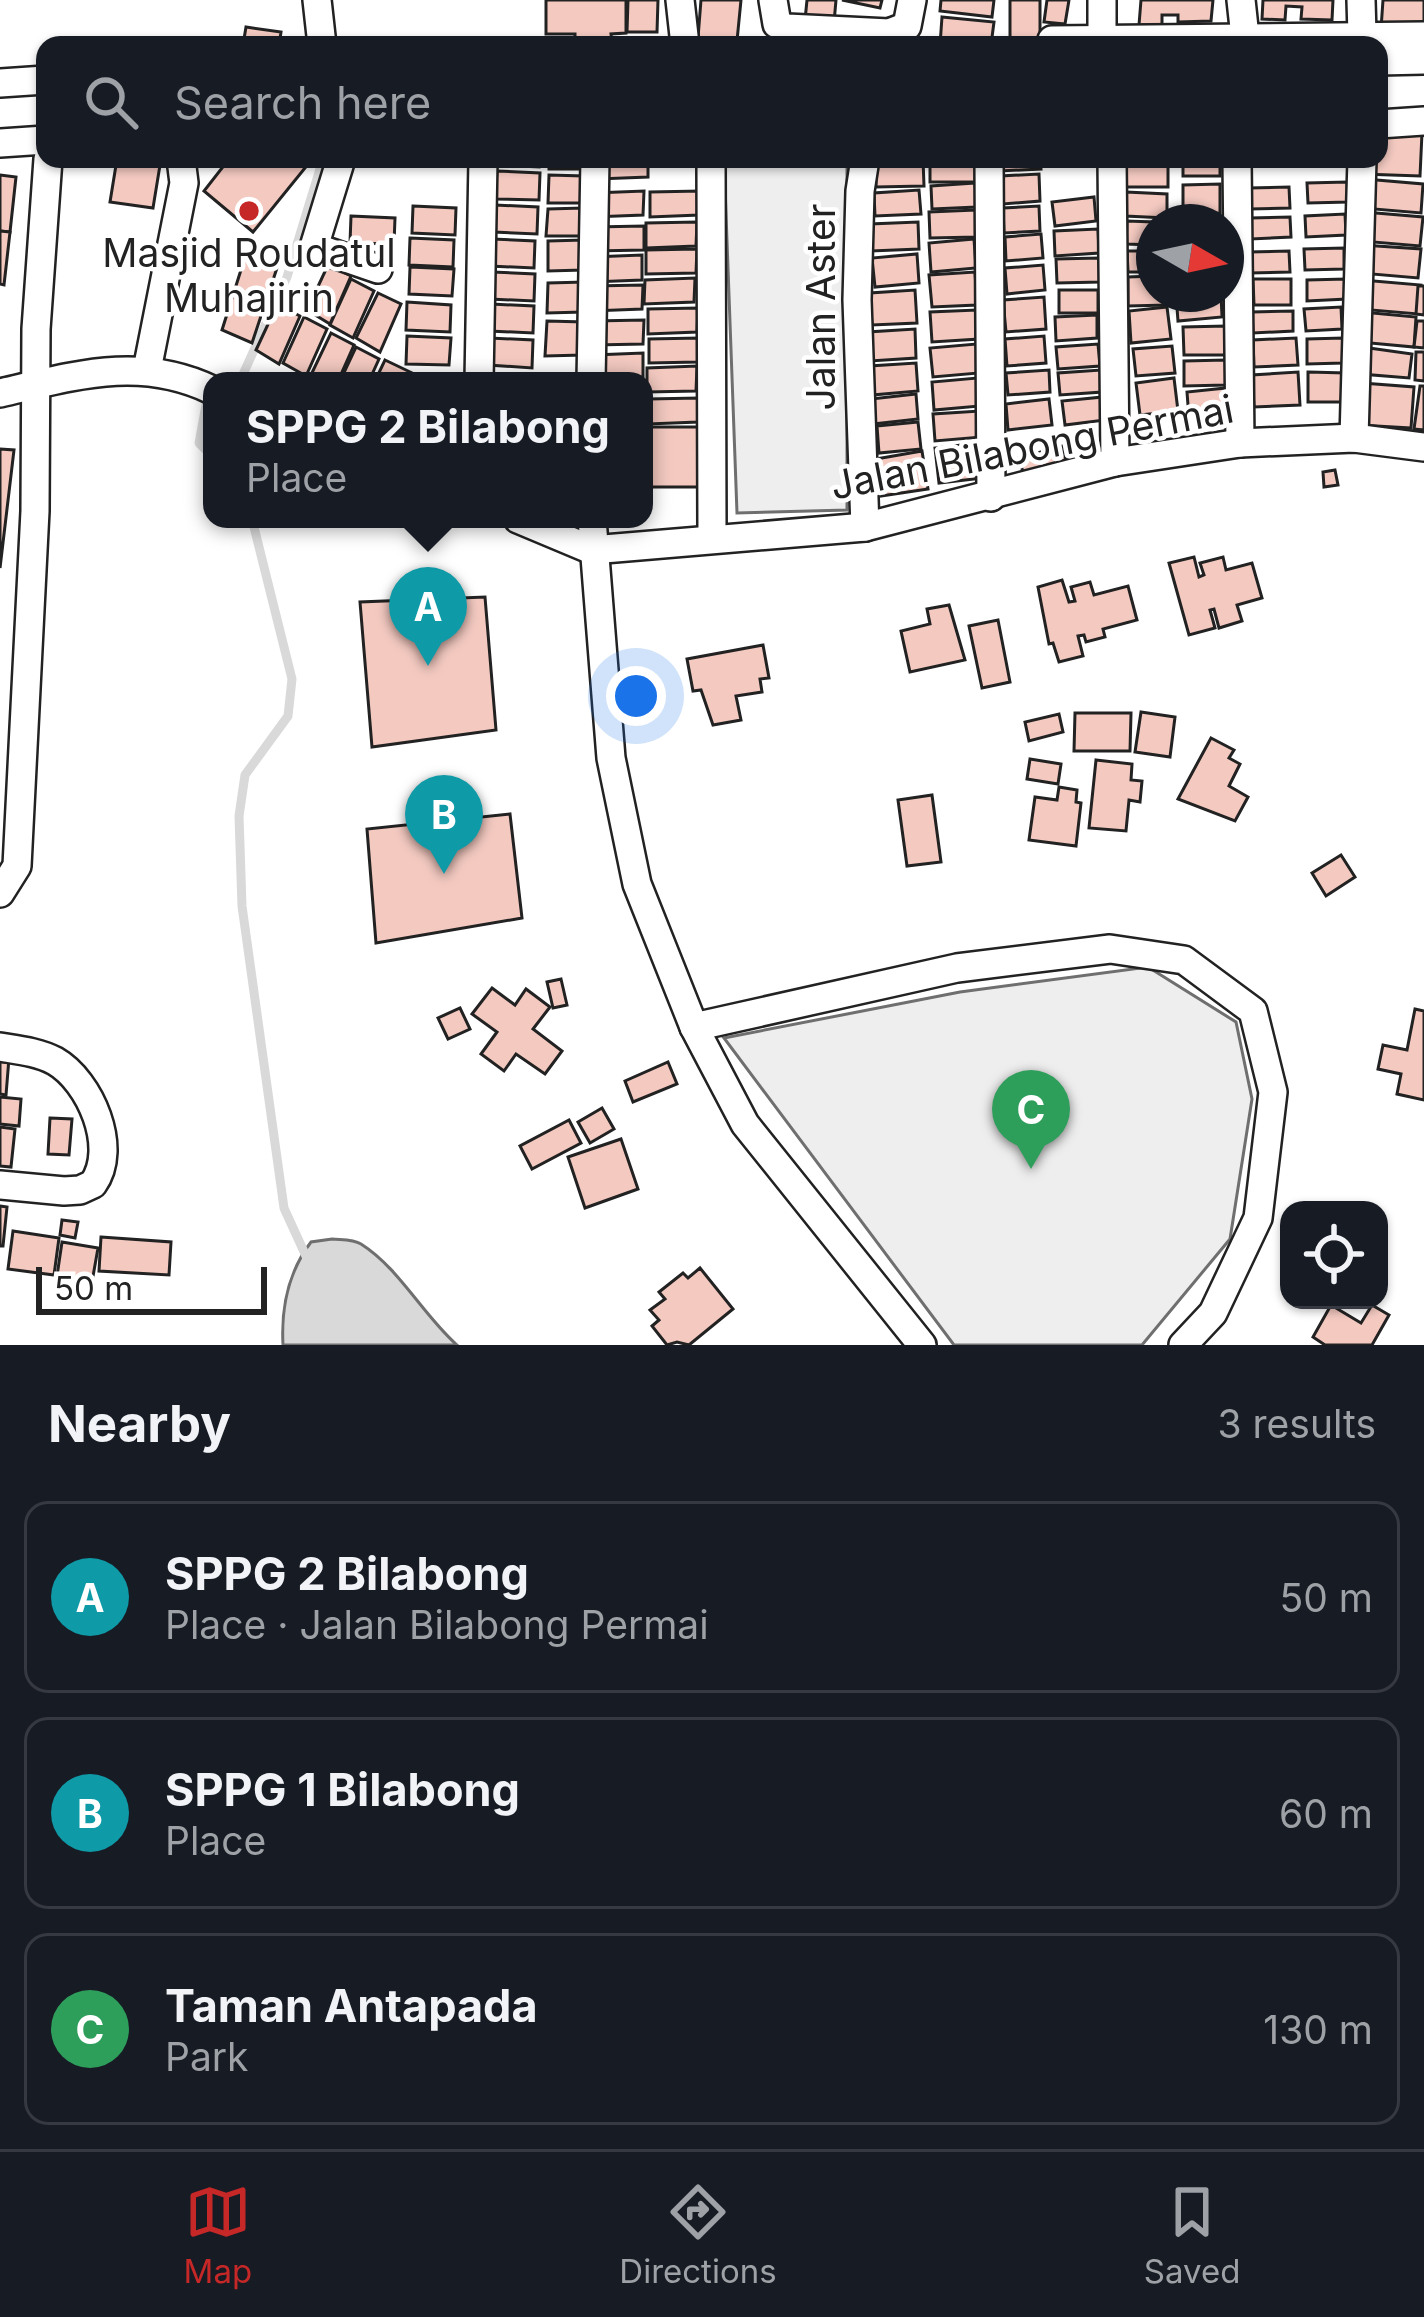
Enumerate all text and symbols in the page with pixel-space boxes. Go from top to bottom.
search box [36,36,1388,168]
icon: search [78,69,144,135]
text: Search here [174,75,431,130]
marker: Masjid Roudatul Muhajirin [236,198,262,224]
street label: Jalan Aster [797,204,844,410]
north arrow [1136,204,1244,312]
place label: Masjid Roudatul Muhajirin [102,229,396,321]
popup [203,372,653,528]
street label: Jalan Bilabong Permai [827,384,1237,509]
text: SPPG 2 Bilabong [246,399,610,454]
text: Place [246,454,347,501]
pin: A [389,567,467,666]
your location [606,666,666,726]
pin: B [405,775,483,874]
pin: C [992,1070,1070,1169]
map controls [1280,1201,1388,1309]
button: locate [1280,1201,1388,1309]
scale bar [36,1261,267,1314]
text: 50 m [54,1268,133,1308]
text: Nearby [48,1393,231,1454]
text: 3 results [1218,1400,1376,1447]
text: SPPG 2 Bilabong [165,1546,529,1601]
text: A [75,1574,105,1621]
text: 50 m [1280,1574,1373,1621]
text: Place · Jalan Bilabong Permai [165,1601,709,1648]
text: SPPG 1 Bilabong [165,1762,520,1817]
text: B [77,1790,103,1837]
text: 60 m [1279,1790,1373,1837]
text: Place [165,1817,266,1864]
text: Taman Antapada [165,1978,538,2033]
text: C [76,2006,104,2053]
text: 130 m [1263,2006,1373,2053]
text: Park [165,2033,249,2080]
tab: Map [184,2179,252,2291]
tab: Directions [619,2179,777,2291]
tab: Saved [1144,2179,1240,2291]

